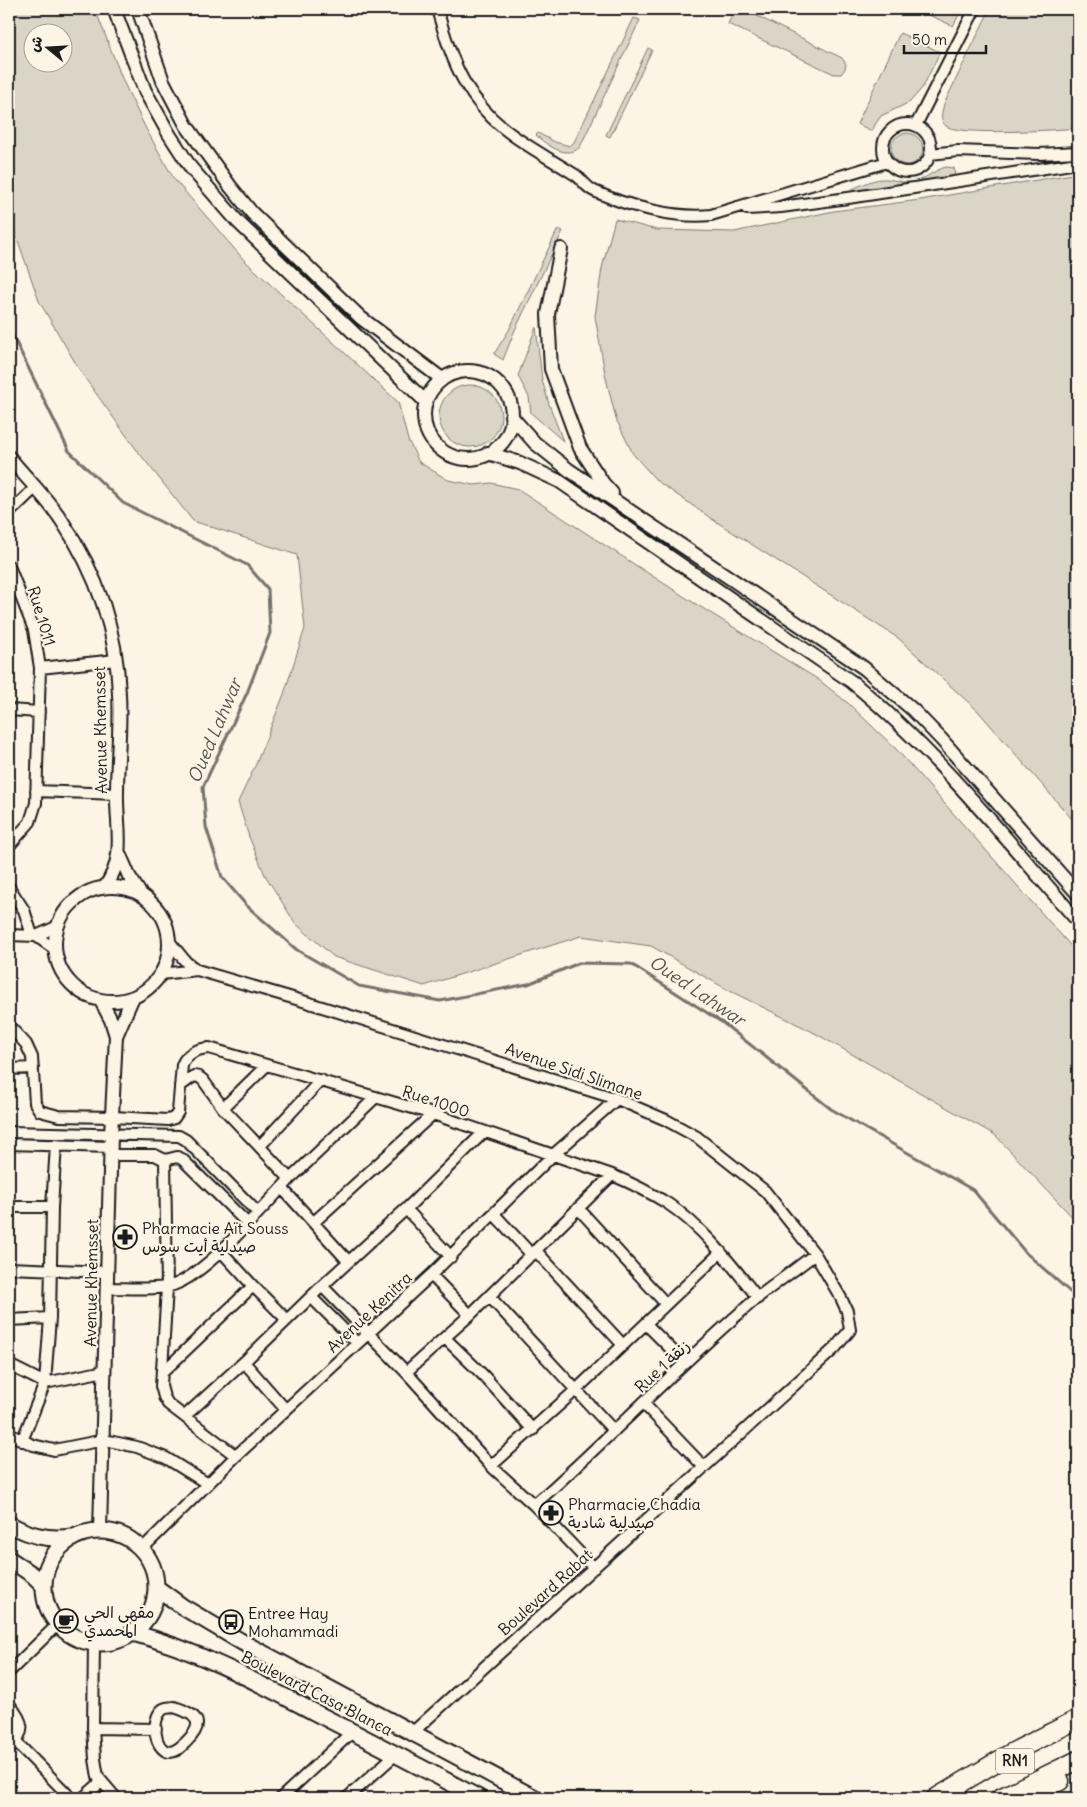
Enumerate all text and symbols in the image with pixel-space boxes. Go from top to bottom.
north arrow [22,22,72,72]
scale bar [904,22,987,54]
text: 50 m [912,30,947,49]
text: ش [25,34,47,54]
street label: Rue 1011 [23,584,61,648]
street label: Avenue Khemsset [89,665,111,794]
water label: Oued Lahwar [182,673,248,786]
water label: Oued Lahwar [645,950,752,1033]
street label: Avenue Sidi Slimane [503,1038,645,1104]
street label: Rue 1000 [400,1081,472,1121]
street label: Avenue Khemsset [80,1218,102,1347]
place label: Pharmacie Aït Souss صيدلية أيت سوس [142,1218,289,1257]
pharmacy icon: Pharmacie Aït Souss صيدلية أيت سوس [112,1224,138,1250]
street label: Avenue Kenitra [322,1267,416,1357]
street label: Rue 1 زنقة [630,1335,694,1397]
place label: Pharmacie Chadia صيدلية شادية [568,1494,701,1532]
pharmacy icon: Pharmacie Chadia صيدلية شادية [538,1500,564,1526]
street label: Boulevard Rabat [494,1544,597,1640]
place label: مقهى الحي المحمدي [84,1602,154,1642]
place label: Entree Hay Mohammadi [248,1603,338,1641]
cafe icon: مقهى الحي المحمدي [53,1608,79,1634]
bus stop icon: Entree Hay Mohammadi [218,1609,244,1635]
street label: Boulevard Casa Blanca [238,1646,396,1740]
road number: RN1 [996,1748,1034,1774]

